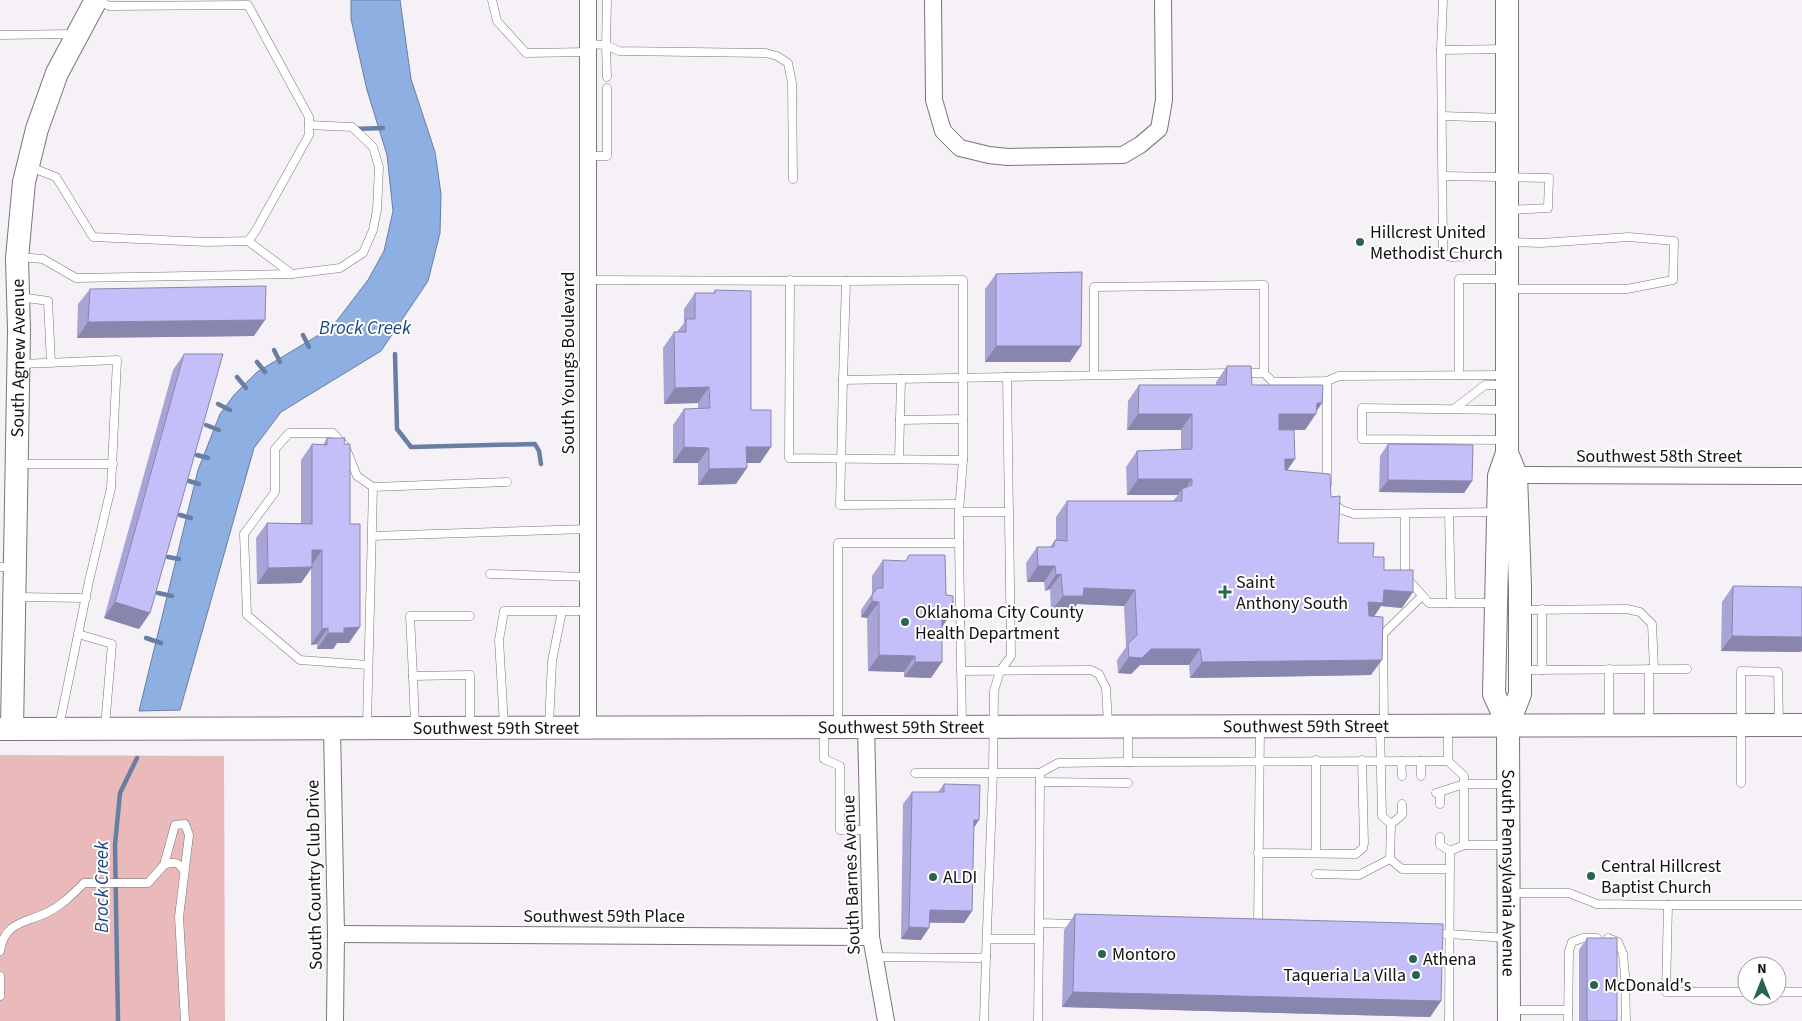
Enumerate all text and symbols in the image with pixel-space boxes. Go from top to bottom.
place label: Hillcrest United Methodist Church [1370,220,1503,266]
marker: Hillcrest United Methodist Church [1354,236,1366,248]
street label: South Youngs Boulevard [556,272,581,455]
street label: South Agnew Avenue [5,278,32,438]
water label: Brock Creek [319,315,412,342]
street label: Southwest 58th Street [1576,444,1742,469]
place label: Saint Anthony South [1236,570,1348,616]
marker: Saint Anthony South [1218,585,1232,599]
place label: Oklahoma City County Health Department [915,600,1084,646]
marker: Oklahoma City County Health Department [899,616,911,628]
street label: Southwest 59th Street [1223,714,1389,739]
street label: Southwest 59th Street [818,715,984,740]
street label: Southwest 59th Street [413,716,579,741]
street label: South Pennsylvania Avenue [1495,769,1521,977]
street label: South Country Club Drive [300,780,329,970]
street label: South Barnes Avenue [836,795,867,955]
water label: Brock Creek [89,840,116,933]
place label: Central Hillcrest Baptist Church [1601,854,1721,900]
place label: ALDI [943,865,977,890]
marker: Central Hillcrest Baptist Church [1585,870,1597,882]
marker: ALDI [927,871,939,883]
street label: Southwest 59th Place [523,904,685,929]
place label: Montoro [1112,942,1176,967]
place label: Athena [1423,947,1476,972]
marker: Montoro [1096,948,1108,960]
marker: Athena [1407,953,1419,965]
north arrow [1737,956,1787,1006]
text: N [1757,959,1767,979]
place label: Taqueria La Villa [1283,963,1406,988]
marker: Taqueria La Villa [1410,969,1422,981]
place label: McDonald's [1604,973,1691,998]
marker: McDonald's [1588,979,1600,991]

